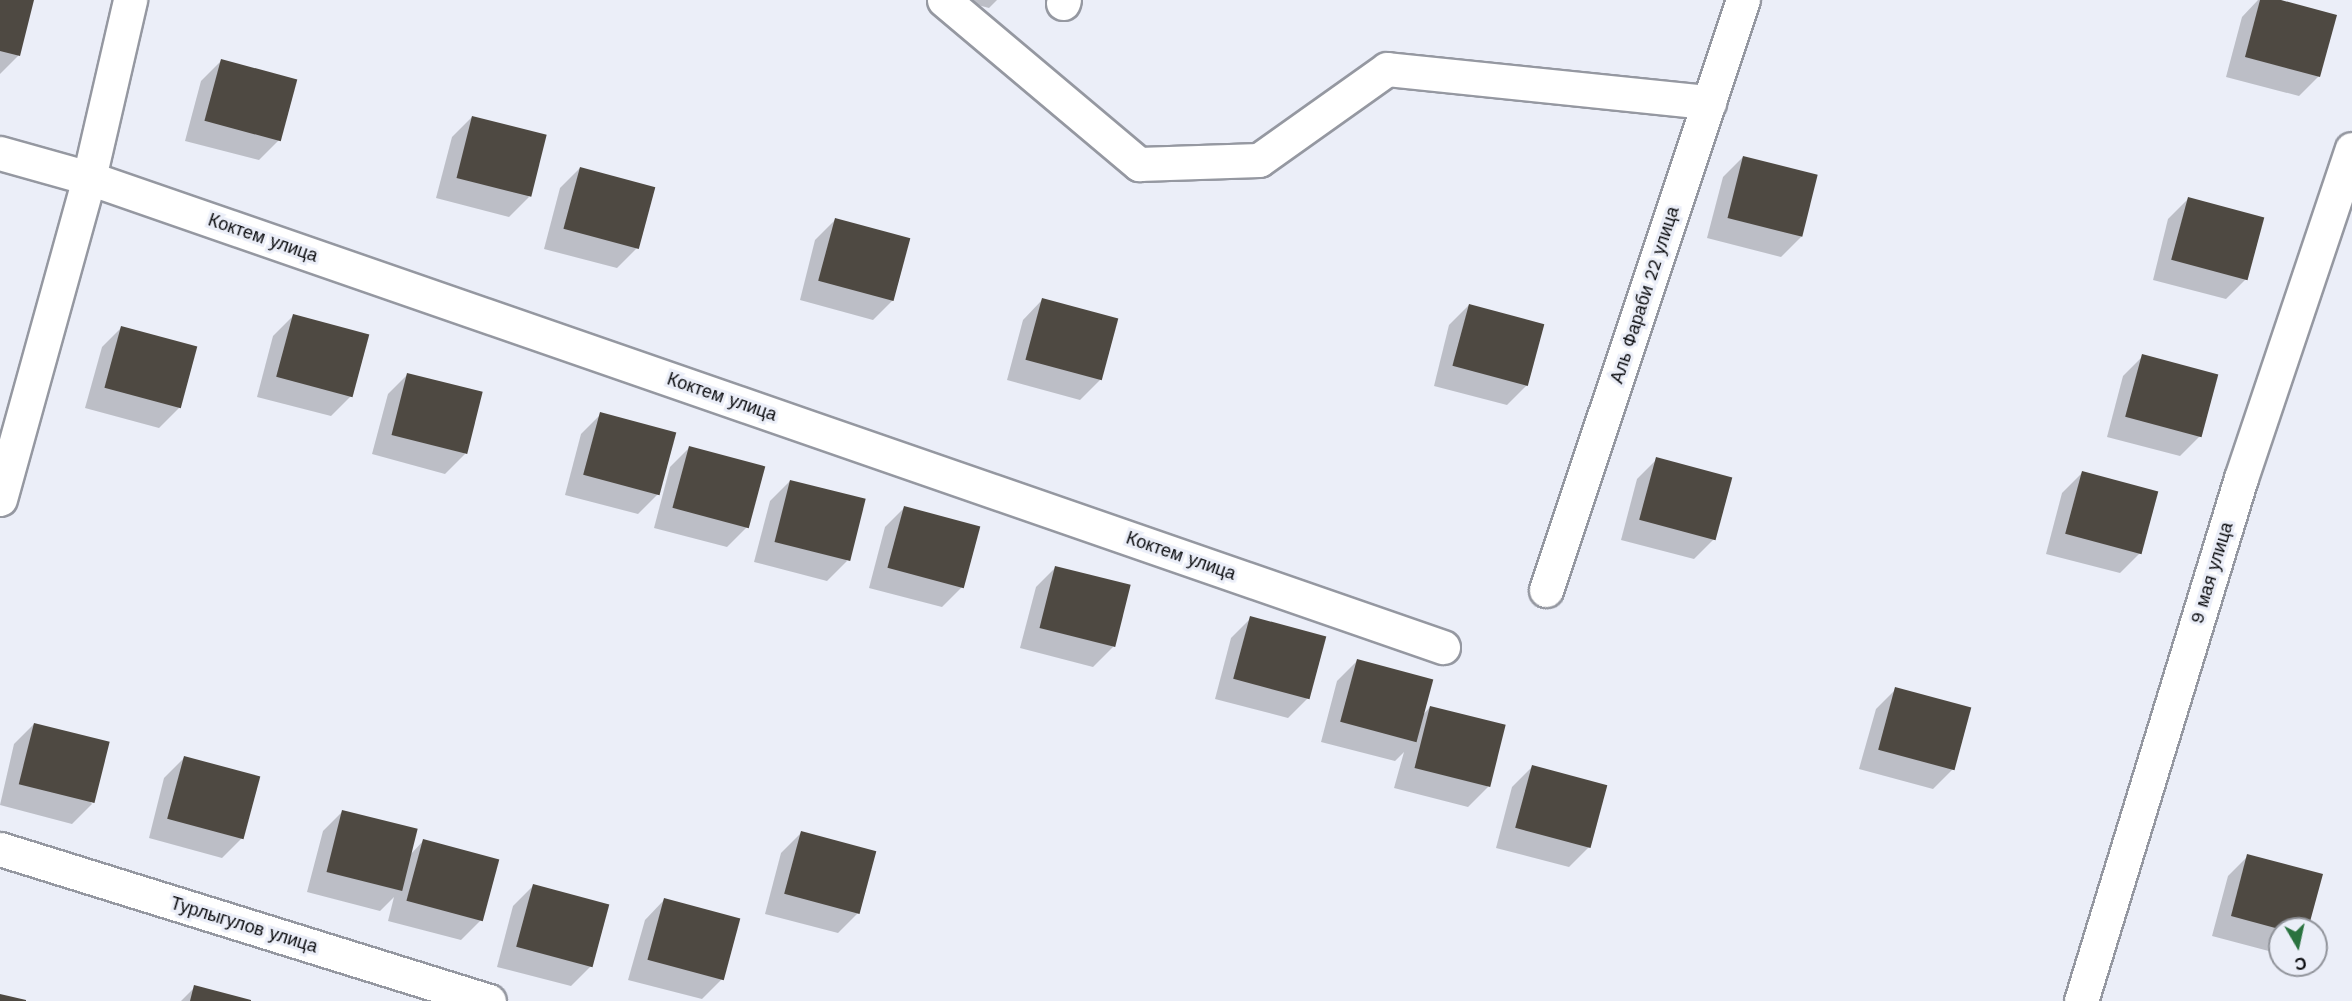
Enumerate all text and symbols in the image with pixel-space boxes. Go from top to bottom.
street label: Аль Фараби 22 улица [1606,204,1684,386]
street label: Коктем улица [205,209,321,267]
street label: Коктем улица [664,368,780,426]
street label: 9 мая улица [2186,520,2238,626]
street label: Коктем улица [1123,527,1239,585]
street label: Турлыгулов улица [168,892,320,958]
north arrow [2268,917,2328,977]
text: С [2293,953,2308,974]

